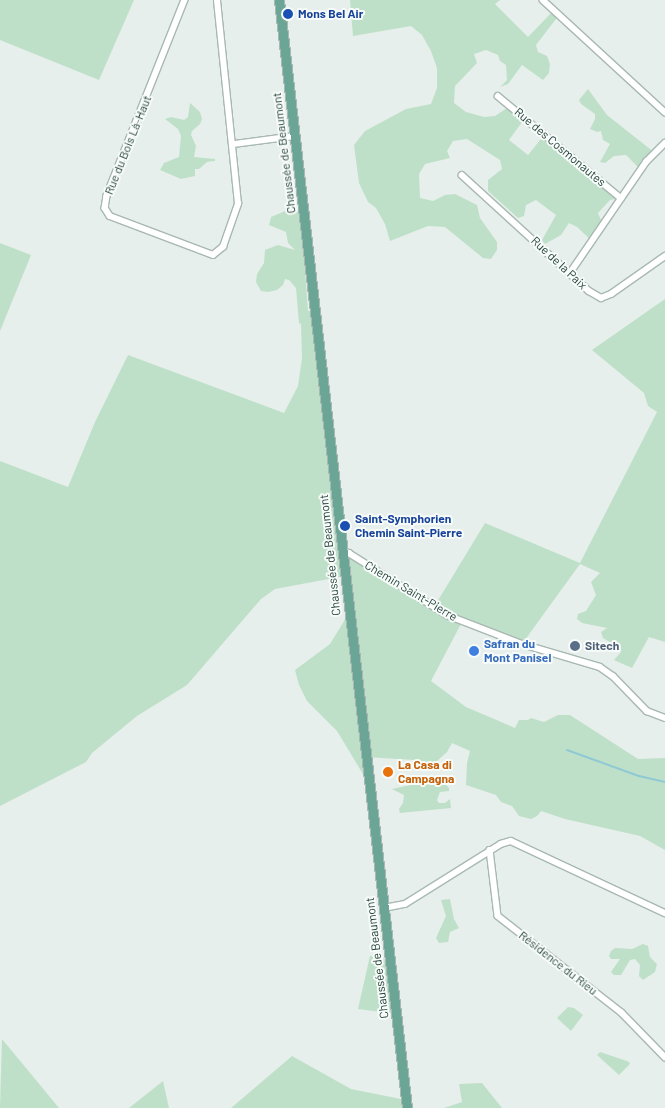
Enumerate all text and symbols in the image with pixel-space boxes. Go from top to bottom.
place label: Mons Bel Air [298,7,363,21]
marker: Mons Bel Air [282,8,294,20]
street label: Chaussée de Beaumont [269,92,299,214]
street label: Rue du Bois Là-Haut [102,93,154,197]
street label: Rue des Cosmonautes [511,105,609,189]
street label: Rue de la Paix [528,233,590,293]
street label: Chaussée de Beaumont [316,494,344,616]
place label: Saint-Symphorien Chemin Saint-Pierre [355,512,462,540]
marker: Saint-Symphorien Chemin Saint-Pierre [339,520,351,532]
street label: Chemin Saint-Pierre [362,558,460,624]
place label: Safran du Mont Panisel [484,637,551,665]
place label: Sitech [585,639,619,653]
marker: Sitech [569,640,581,652]
marker: Safran du Mont Panisel [468,645,480,657]
place label: La Casa di Campagna [398,758,454,786]
marker: La Casa di Campagna [382,766,394,778]
street label: Chaussée de Beaumont [362,897,392,1019]
street label: Résidence du Rieu [516,928,600,998]

